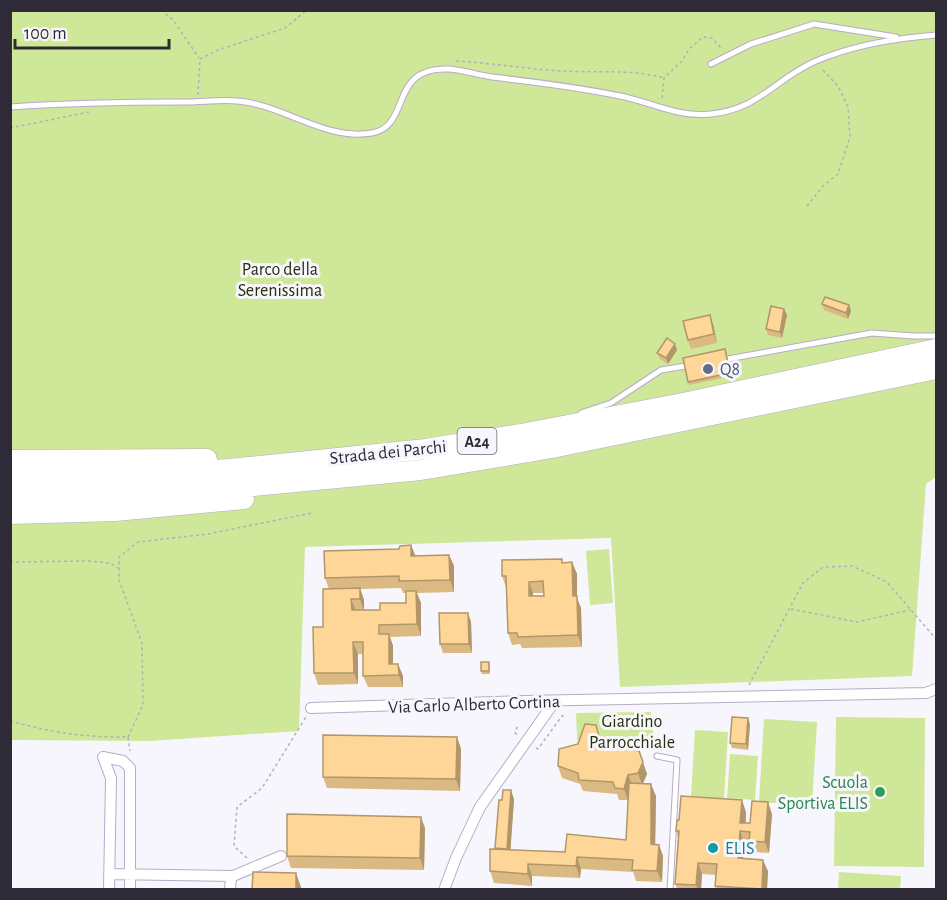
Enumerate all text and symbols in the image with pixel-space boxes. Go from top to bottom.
scale bar [15,12,170,50]
text: 100 m [24,25,67,43]
park label: Parco della Serenissima [238,261,322,300]
place label: Q8 [720,361,740,379]
marker: Q8 [701,362,715,376]
road number: A24 [458,428,496,454]
street label: Strada dei Parchi [329,438,447,468]
street label: Via Carlo Alberto Cortina [388,693,560,717]
park label: Giardino Parrocchiale [589,713,675,752]
place label: Scuola Sportiva ELIS [778,774,868,813]
marker: Scuola Sportiva ELIS [873,785,887,799]
place label: ELIS [725,840,754,858]
marker: ELIS [706,841,720,855]

